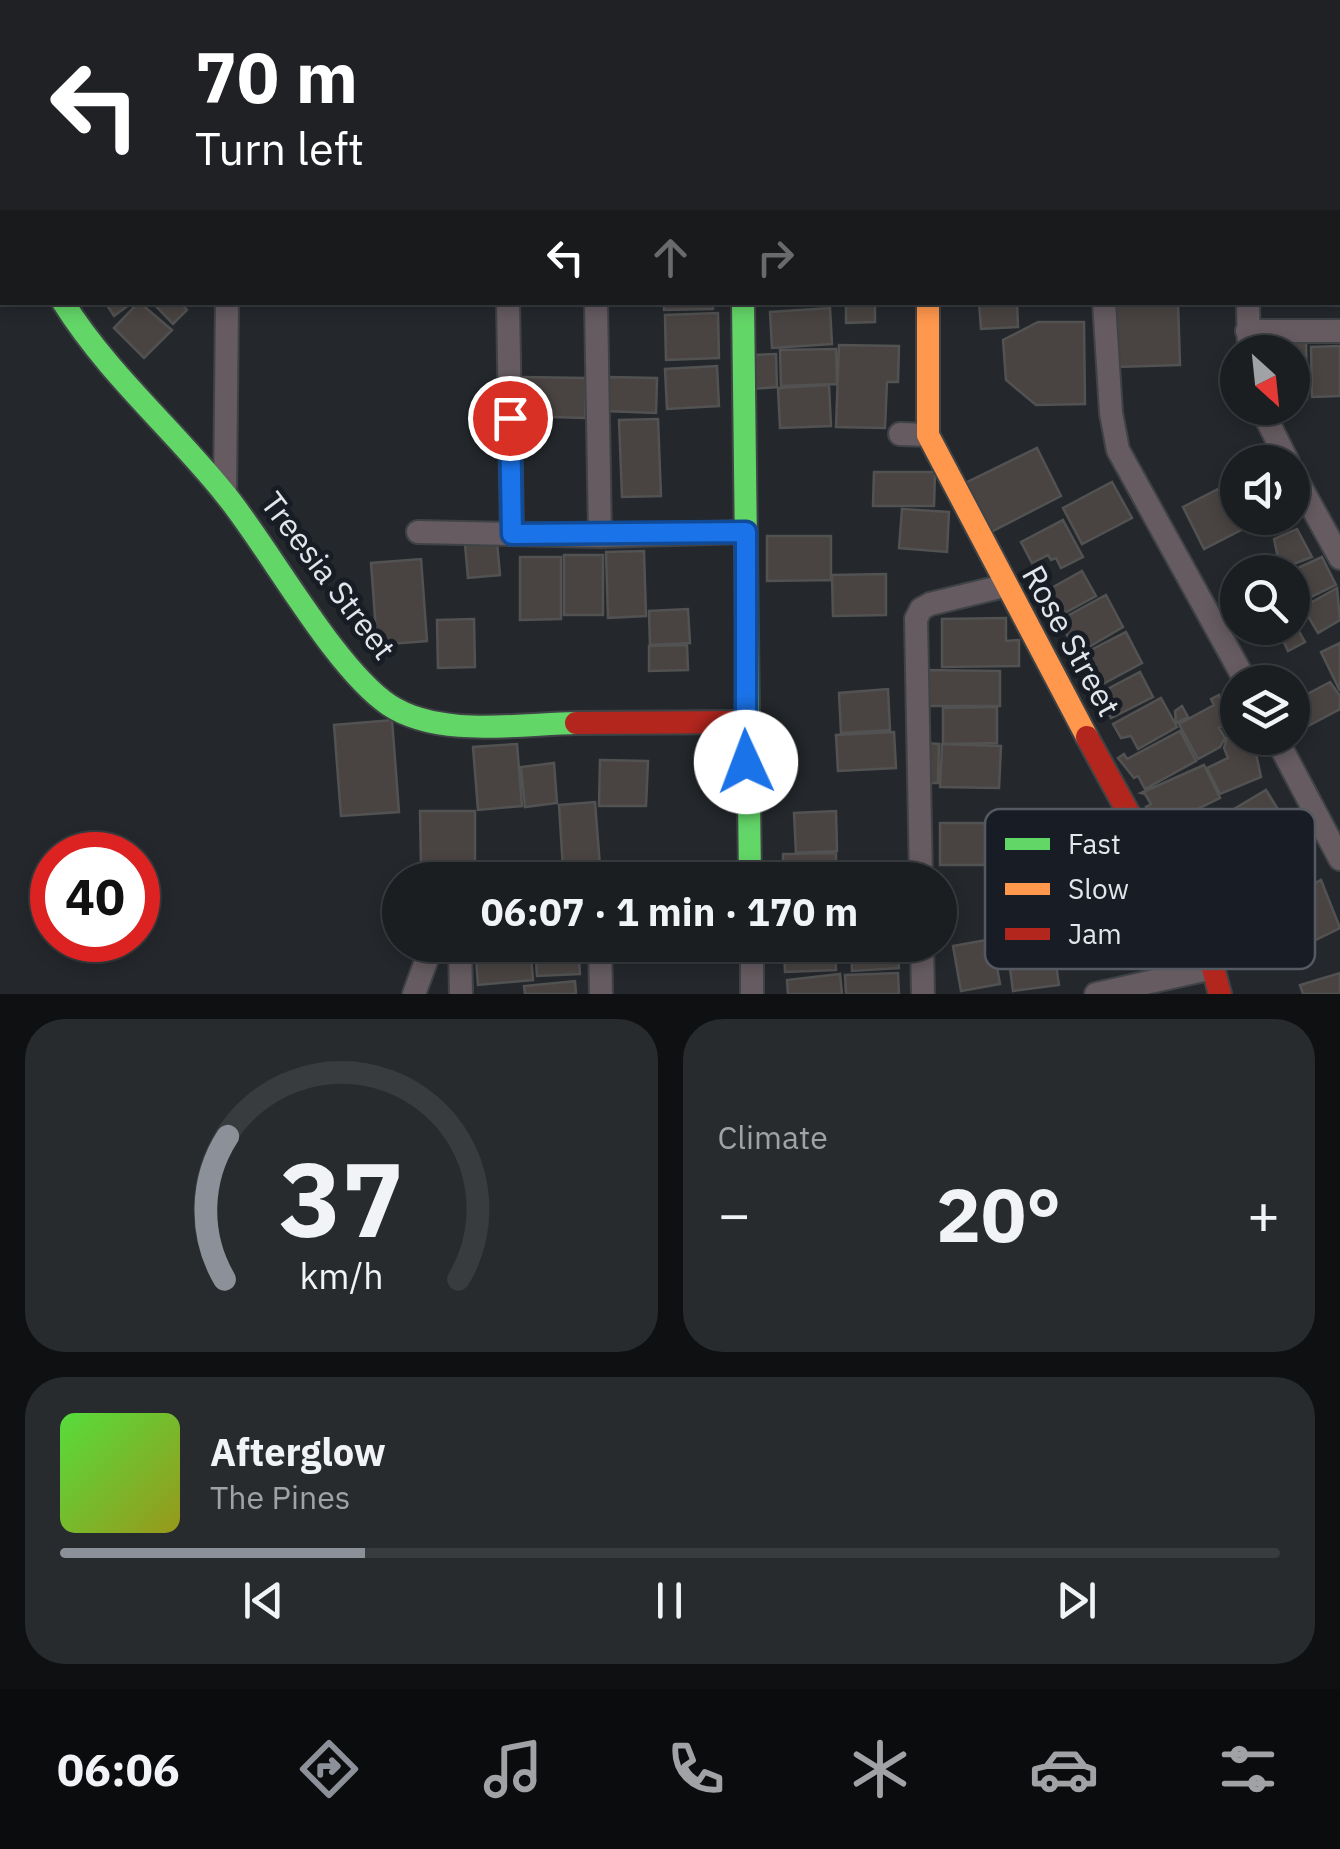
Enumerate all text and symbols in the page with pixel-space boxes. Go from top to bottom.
text: 70 m [195,31,358,122]
icon: left [30,40,160,170]
text: Turn left [195,119,364,177]
icon: left [538,230,593,285]
icon: ahead [643,230,698,285]
icon: right [748,230,803,285]
north arrow [1220,335,1310,425]
map controls [1220,335,1310,755]
pin [468,376,553,461]
icon: arrive [483,391,538,446]
button: sound [1220,445,1310,535]
street label: Treesia Street [252,483,406,668]
button: search [1220,555,1310,645]
street label: Rose Street [1013,558,1131,723]
button: layers [1220,665,1310,755]
position arrow [694,710,798,814]
legend [985,809,1315,969]
text: Fast [1068,825,1121,862]
speed limit sign: 40 [30,832,160,962]
text: Slow [1068,870,1129,907]
text: 06:07 · 1 min · 170 m [481,887,858,936]
text: Jam [1068,915,1122,952]
text: Climate [718,1116,828,1158]
text: 37 [279,1130,404,1266]
text: 20° [936,1165,1061,1263]
text: − [718,1178,751,1249]
text: + [1247,1178,1280,1249]
text: km/h [299,1252,383,1299]
text: Afterglow [210,1427,386,1476]
text: The Pines [210,1476,350,1518]
icon: previous [236,1573,291,1628]
icon: pause [642,1573,697,1628]
icon: next [1049,1573,1104,1628]
icon: directions [294,1734,364,1804]
icon: music [478,1734,548,1804]
icon: phone [661,1734,731,1804]
icon: climate [845,1734,915,1804]
icon: car [1029,1734,1099,1804]
icon: filters [1213,1734,1283,1804]
text: 06:06 [57,1740,180,1798]

